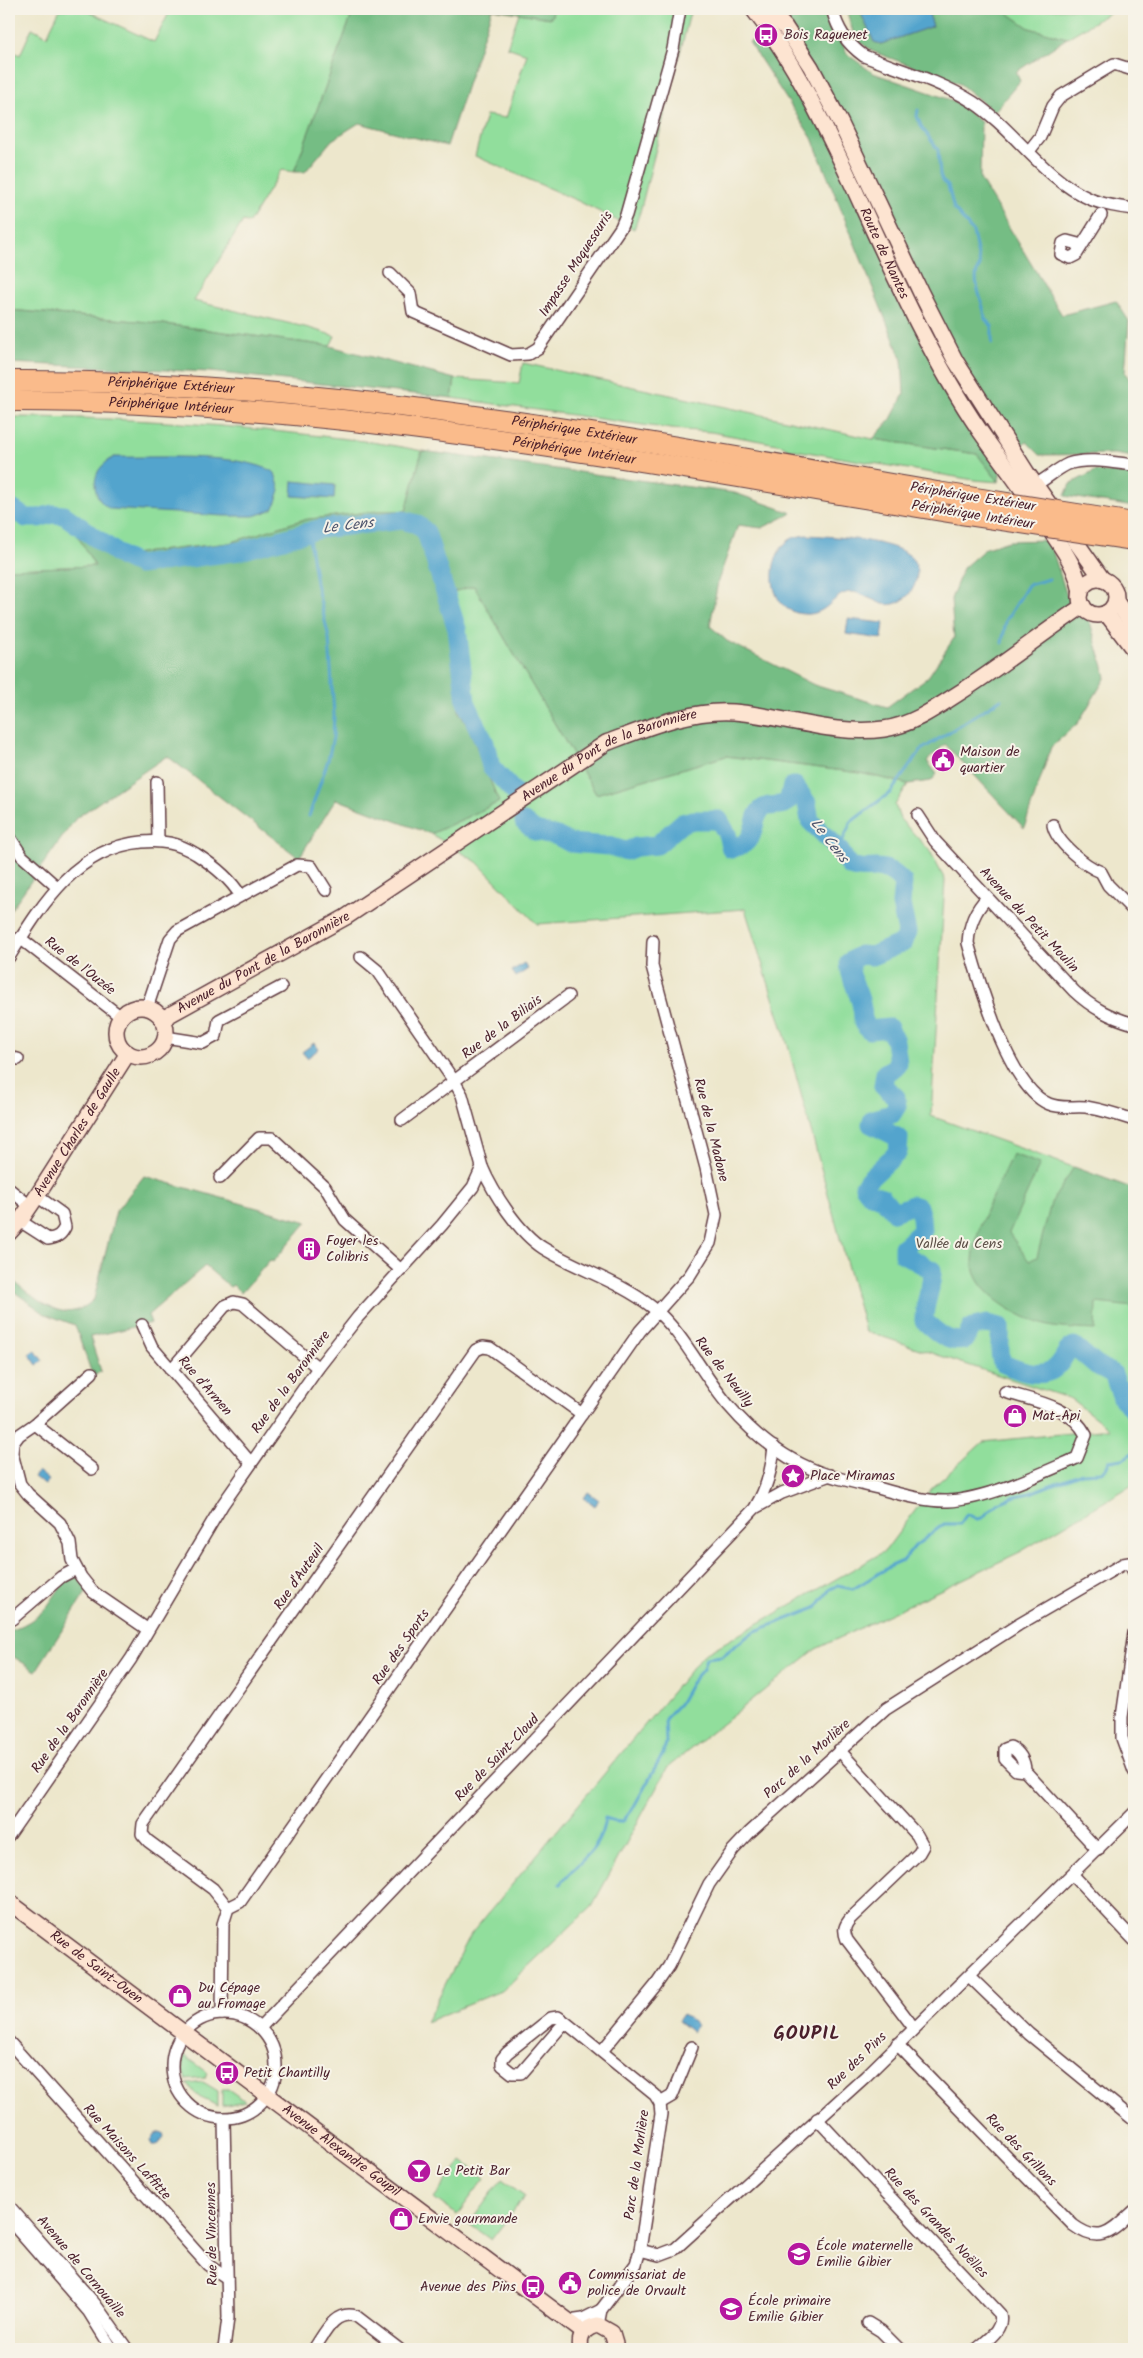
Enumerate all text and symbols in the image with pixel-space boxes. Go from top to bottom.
bus stop icon: Bois Raguenet [753,22,779,48]
place label: Bois Raguenet [784,24,868,46]
street label: Route de Nantes [853,204,915,303]
street label: Impasse Moquesouris [533,207,619,321]
street label: Périphérique Extérieur [107,371,236,400]
street label: Périphérique Intérieur [108,392,235,421]
street label: Périphérique Extérieur [510,410,640,451]
street label: Périphérique Intérieur [511,431,639,471]
street label: Périphérique Extérieur [909,476,1039,518]
street label: Périphérique Intérieur [910,494,1037,536]
water label: Le Cens [321,511,376,541]
street label: Avenue du Pont de la Baronnière [517,703,699,808]
place label: Maison de quartier [960,741,1020,779]
public building icon: Maison de quartier [930,747,956,773]
water label: Le Cens [804,813,855,870]
street label: Avenue du Petit Moulin [974,862,1084,978]
street label: Avenue du Pont de la Baronnière [173,906,355,1020]
street label: Rue de l'Ouzée [40,931,121,1001]
street label: Rue de la Biliais [457,989,547,1065]
street label: Avenue Charles de Gaulle [28,1063,127,1201]
street label: Rue de la Madone [687,1076,735,1185]
place label: Foyer les Colibris [326,1230,379,1268]
park label: Vallée du Cens [916,1233,1002,1255]
building icon: Foyer les Colibris [296,1236,322,1262]
street label: Rue de la Baronnière [246,1325,336,1438]
street label: Rue de Neuilly [689,1332,759,1413]
street label: Rue d'Armen [172,1351,238,1421]
shop icon: Mat-Api [1002,1403,1028,1429]
place label: Mat-Api [1032,1405,1081,1427]
place icon: Place Miramas [780,1463,806,1489]
place label: Place Miramas [810,1465,895,1487]
street label: Rue d'Auteuil [268,1539,330,1615]
street label: Rue des Sports [367,1605,435,1689]
street label: Rue de la Baronnière [26,1664,115,1778]
street label: Rue de Saint-Cloud [449,1709,545,1807]
street label: Parc de la Morlière [758,1713,856,1804]
street label: Rue de Saint-Ouen [45,1925,147,2010]
place label: Du Cépage au Fromage [198,1977,267,2015]
shop icon: Du Cépage au Fromage [167,1983,193,2009]
district label: GOUPIL [773,2019,841,2049]
street label: Rue des Pins [822,2027,892,2095]
bus stop icon: Petit Chantilly [214,2060,240,2086]
place label: Petit Chantilly [244,2062,330,2084]
street label: Rue Maisons Laffitte [78,2099,177,2206]
street label: Avenue Alexandre Goupil [277,2099,406,2203]
street label: Parc de la Morlière [618,2108,656,2221]
street label: Rue des Grillons [980,2108,1062,2192]
bar icon: Le Petit Bar [406,2158,432,2184]
place label: Le Petit Bar [436,2160,511,2182]
street label: Rue des Grandes Noëlles [879,2163,993,2283]
street label: Rue de Vincennes [200,2182,224,2286]
shop icon: Envie gourmande [388,2206,414,2232]
place label: Envie gourmande [418,2208,518,2230]
street label: Avenue de Cornouaille [31,2211,131,2324]
place label: École maternelle Emilie Gibier [816,2235,914,2273]
school or university icon: École maternelle Emilie Gibier [786,2241,812,2267]
place label: Commissariat de police de Orvault [587,2264,687,2302]
public building icon: Commissariat de police de Orvault [557,2270,583,2296]
bus stop icon: Avenue des Pins [520,2274,546,2300]
place label: Avenue des Pins [420,2276,516,2298]
place label: École primaire Emilie Gibier [748,2290,831,2328]
school or university icon: École primaire Emilie Gibier [718,2296,744,2322]

